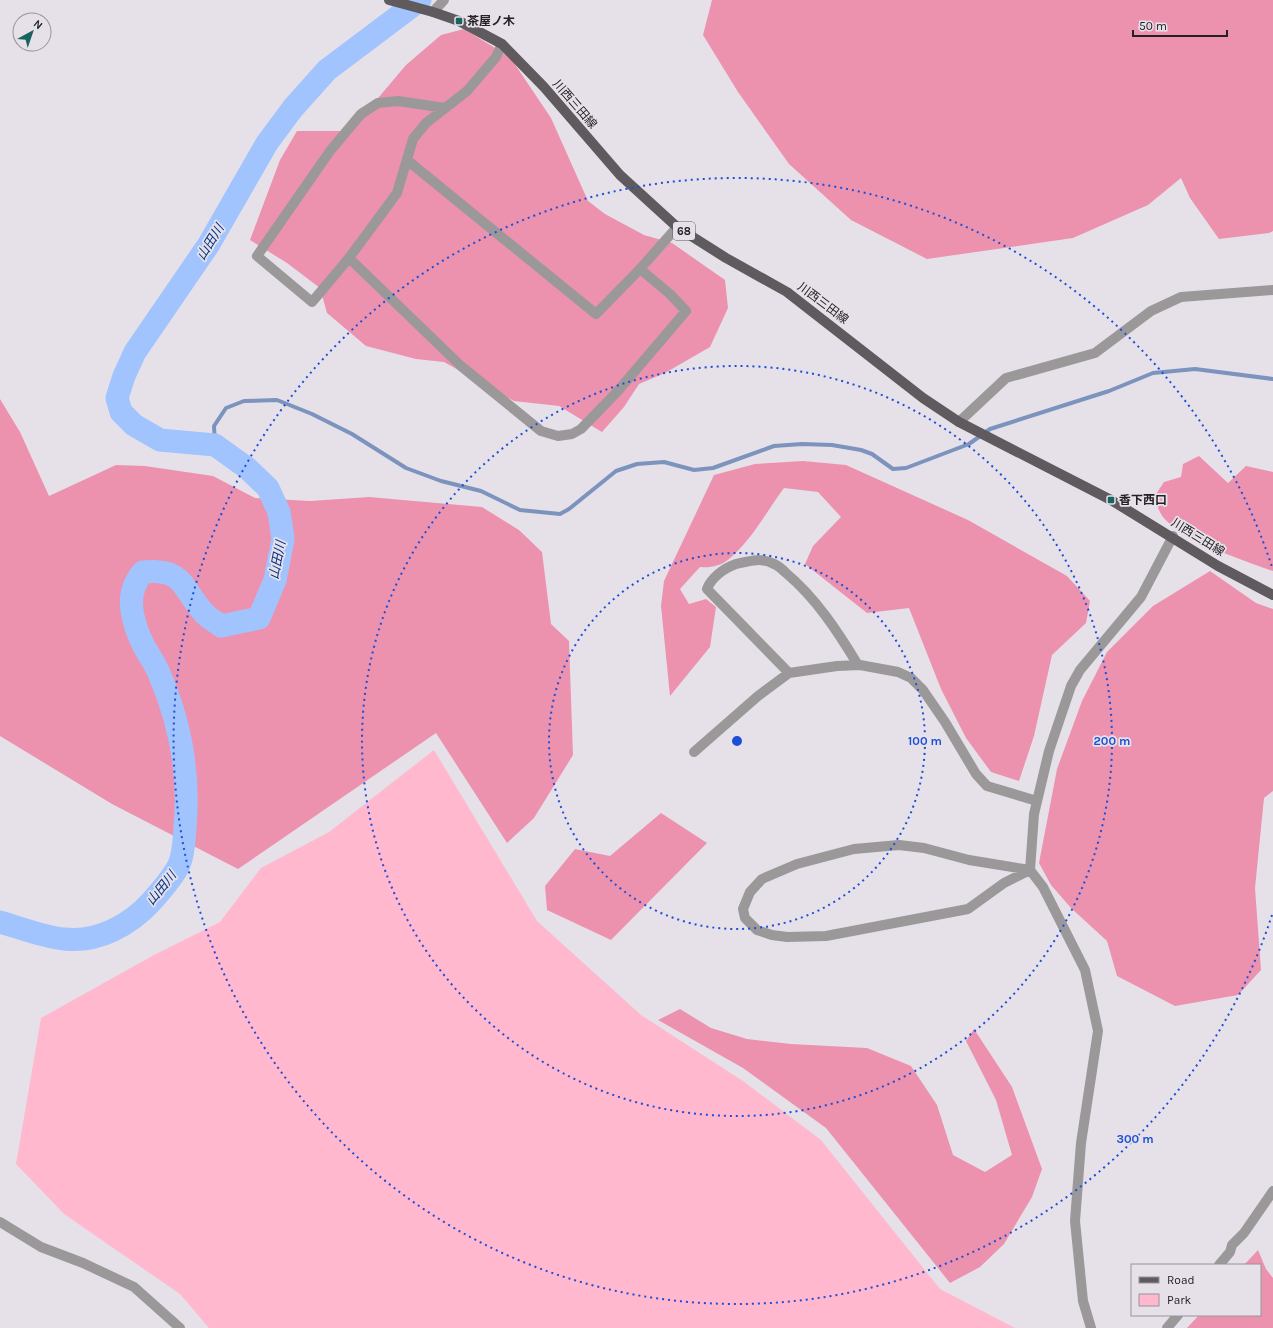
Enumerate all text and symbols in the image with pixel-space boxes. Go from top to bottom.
north arrow [12,12,52,52]
scale bar [1133,12,1227,38]
place label: 茶屋ノ木 [467,14,515,28]
marker: 茶屋ノ木 [454,16,464,26]
text: N [31,17,45,32]
text: 50 m [1139,19,1167,33]
street label: 川西三田線 [550,77,600,131]
water label: 山田川 [193,220,228,263]
road number: 68 [673,222,695,240]
street label: 川西三田線 [795,279,851,327]
place label: 香下西口 [1119,493,1167,507]
marker: 香下西口 [1106,495,1116,505]
street label: 川西三田線 [1169,515,1227,559]
water label: 山田川 [266,537,288,581]
centre of rings [730,734,744,748]
text: 100 m [908,734,942,748]
text: 200 m [1094,734,1130,748]
water label: 山田川 [143,867,180,908]
text: 300 m [1116,1132,1154,1146]
legend [1131,1264,1261,1316]
text: Road [1167,1273,1195,1287]
text: Park [1167,1293,1192,1307]

